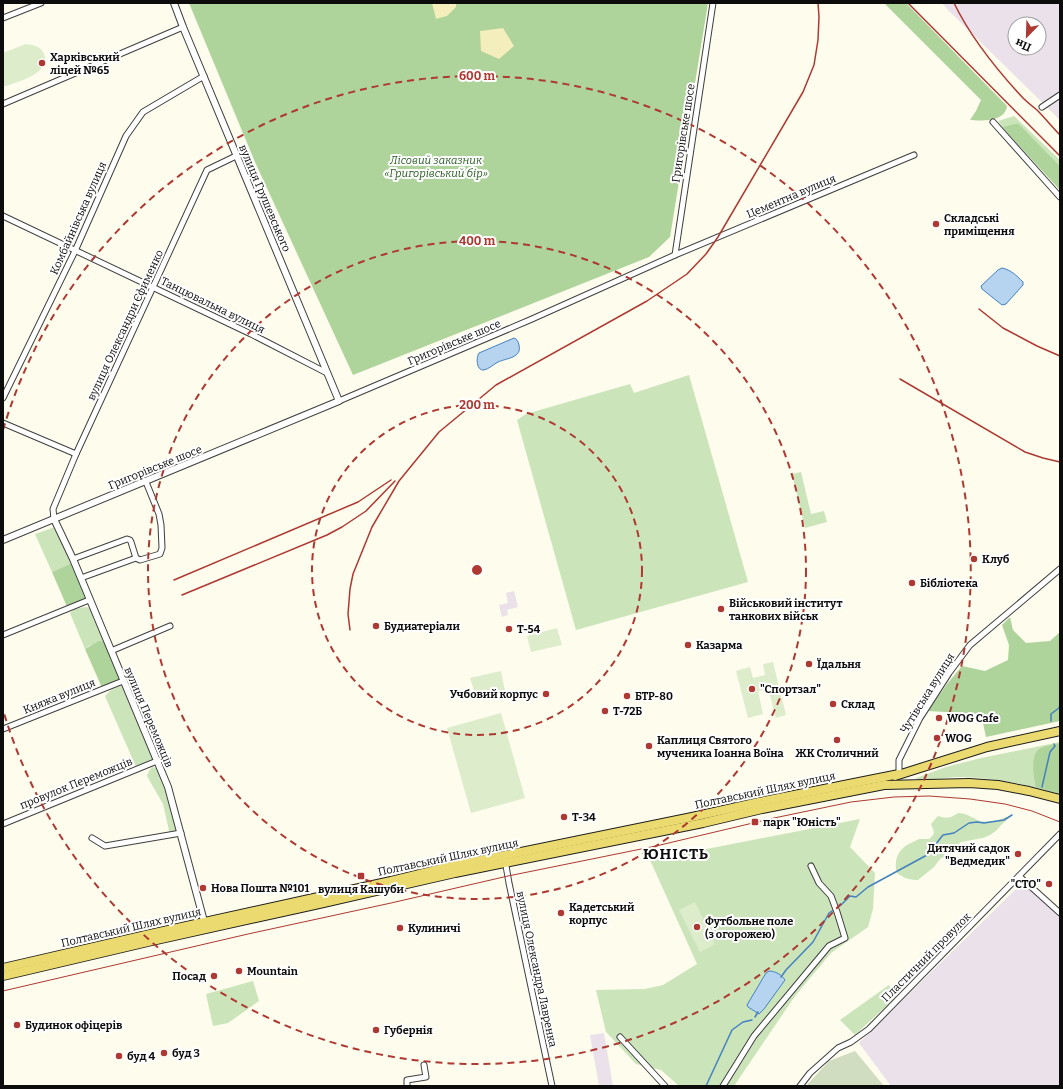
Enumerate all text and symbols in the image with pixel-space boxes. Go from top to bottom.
north arrow [1007,16,1047,56]
text: Пн [1013,35,1033,54]
place label: Харківський ліцей №65 [50,51,120,77]
marker: Харківський ліцей №65 [37,58,47,68]
text: 600 m [459,69,496,83]
street label: Григорівське шосе [669,83,698,183]
street label: вулиця Грушевського [236,143,293,254]
park label: Лісовий заказник «Григорівський бір» [384,154,488,180]
street label: Комбайнівська вулиця [48,160,109,277]
street label: Цементна вулиця [745,172,838,221]
place label: Складські приміщення [944,212,1015,238]
marker: Складські приміщення [931,219,941,229]
text: 400 m [459,234,496,248]
street label: вулиця Олександри Єфименко [85,248,166,403]
street label: Танцювальна вулиця [159,275,267,336]
street label: Григорівське шосе [406,317,503,368]
text: 200 m [459,398,495,412]
street label: Григорівське шосе [107,443,204,492]
place label: Клуб [982,553,1010,566]
marker: Клуб [969,554,979,564]
centre of rings [470,563,484,577]
place label: Бібліотека [920,577,979,590]
marker: Бібліотека [907,578,917,588]
place label: Військовий інститут танкових військ [729,597,842,623]
marker: Військовий інститут танкових військ [716,604,726,614]
place label: Будиатеріали [384,620,460,633]
marker: Будиатеріали [371,621,381,631]
place label: Т-54 [517,623,541,636]
marker: Т-54 [504,624,514,634]
place label: Казарма [696,639,743,652]
marker: Казарма [683,640,693,650]
street label: Чутівська вулиця [898,651,957,736]
place label: Їдальня [817,658,862,671]
marker: Їдальня [804,659,814,669]
street label: вулиця Переможців [121,665,176,769]
street label: Княжа вулиця [21,676,97,717]
place label: "Спортзал" [760,683,821,696]
marker: "Спортзал" [747,684,757,694]
place label: Учбовий корпус [450,688,538,701]
marker: Учбовий корпус [541,689,551,699]
place label: БТР-80 [635,690,673,703]
marker: БТР-80 [622,691,632,701]
place label: Склад [841,698,875,711]
marker: Склад [828,699,838,709]
place label: Т-72Б [613,705,642,718]
marker: Т-72Б [600,706,610,716]
place label: WOG Cafe [947,712,999,725]
marker: WOG Cafe [934,713,944,723]
place label: WOG [945,732,972,745]
marker: WOG [932,733,942,743]
place label: Каплиця Святого мученика Іоанна Воїна [657,734,785,760]
marker: ЖК Столичний [832,735,842,745]
marker: Каплиця Святого мученика Іоанна Воїна [644,741,654,751]
place label: ЖК Столичний [795,747,879,760]
street label: провулок Переможців [18,755,134,812]
street label: Полтавський Шлях вулиця [694,769,837,812]
place label: T-34 [572,811,596,824]
marker: T-34 [559,812,569,822]
place label: парк "Юність" [763,816,841,829]
marker: парк "Юність" [750,817,760,827]
street label: Полтавський Шлях вулиця [377,836,520,879]
place label: Дитячий садок "Ведмедик" [927,842,1010,868]
district label: ЮНІСТЬ [643,845,709,863]
marker: Дитячий садок "Ведмедик" [1013,849,1023,859]
marker: вулиця Кашуби [356,871,366,881]
place label: "СТО" [1011,878,1041,891]
marker: "СТО" [1044,879,1054,889]
place label: Нова Пошта №101 [211,882,310,895]
marker: Нова Пошта №101 [198,883,208,893]
place label: вулиця Кашуби [318,883,405,896]
street label: вулиця Олександра Лавренка [514,890,559,1048]
place label: Кадетський корпус [569,901,635,927]
street label: Полтавський Шлях вулиця [60,905,202,950]
marker: Кадетський корпус [556,908,566,918]
street label: Пластичний провулок [879,910,974,1005]
place label: Футбольне поле (з огорожею) [705,915,793,941]
place label: Кулиничі [408,922,461,935]
marker: Футбольне поле (з огорожею) [692,922,702,932]
marker: Кулиничі [395,923,405,933]
place label: Mountain [247,965,298,978]
marker: Mountain [234,966,244,976]
place label: Посад [172,970,206,983]
marker: Посад [209,971,219,981]
place label: Будинок офіцерів [25,1019,123,1032]
marker: Будинок офіцерів [12,1020,22,1030]
place label: Губернія [384,1024,433,1037]
marker: Губернія [371,1025,381,1035]
place label: буд 3 [172,1047,200,1060]
marker: буд 3 [159,1048,169,1058]
place label: буд 4 [127,1050,156,1063]
marker: буд 4 [114,1051,124,1061]

